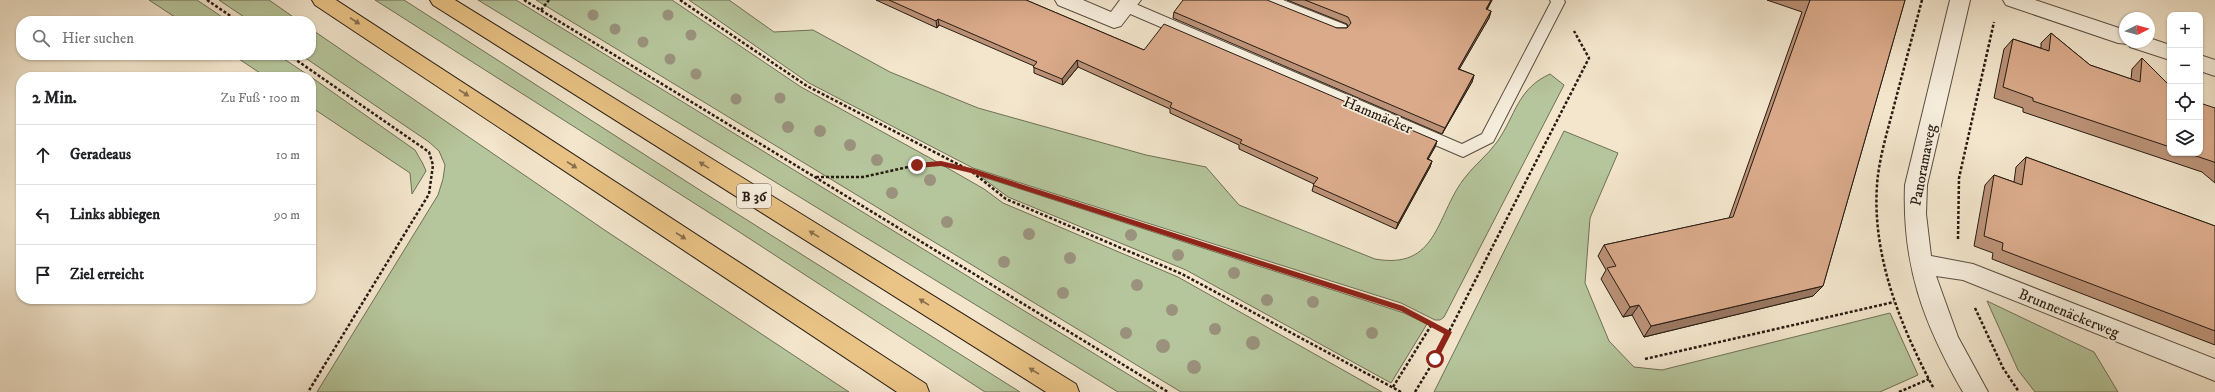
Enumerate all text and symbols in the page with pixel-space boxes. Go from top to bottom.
north arrow [2119,12,2155,48]
map controls [2167,12,2203,156]
button: + [2167,12,2203,48]
search box [16,16,316,60]
one-way arrow [349,18,361,25]
icon: search [30,27,52,49]
text: Hier suchen [62,29,134,48]
button: − [2167,48,2203,84]
button: locate [2167,84,2203,120]
text: 2 Min. [32,87,77,109]
one-way arrow [458,89,469,97]
text: Zu Fuß · 100 m [221,90,300,106]
street label: Hammäcker [1340,92,1416,139]
button: layers [2167,120,2203,156]
street label: Panoramaweg [1906,122,1941,208]
icon: ahead [32,144,54,166]
text: Geradeaus [70,145,131,164]
text: 10 m [276,147,300,163]
route end [908,156,926,174]
one-way arrow [566,161,578,168]
one-way arrow [698,161,710,168]
road number: B 36 [737,184,771,208]
icon: left [32,204,54,226]
text: Links abbiegen [70,205,160,224]
text: 90 m [274,207,300,223]
one-way arrow [808,230,820,237]
one-way arrow [675,232,686,240]
icon: arrive [32,264,54,286]
text: Ziel erreicht [70,265,144,284]
street label: Brunnenäckerweg [2016,285,2123,343]
one-way arrow [918,299,930,306]
route start [1426,350,1444,368]
one-way arrow [1028,368,1040,375]

